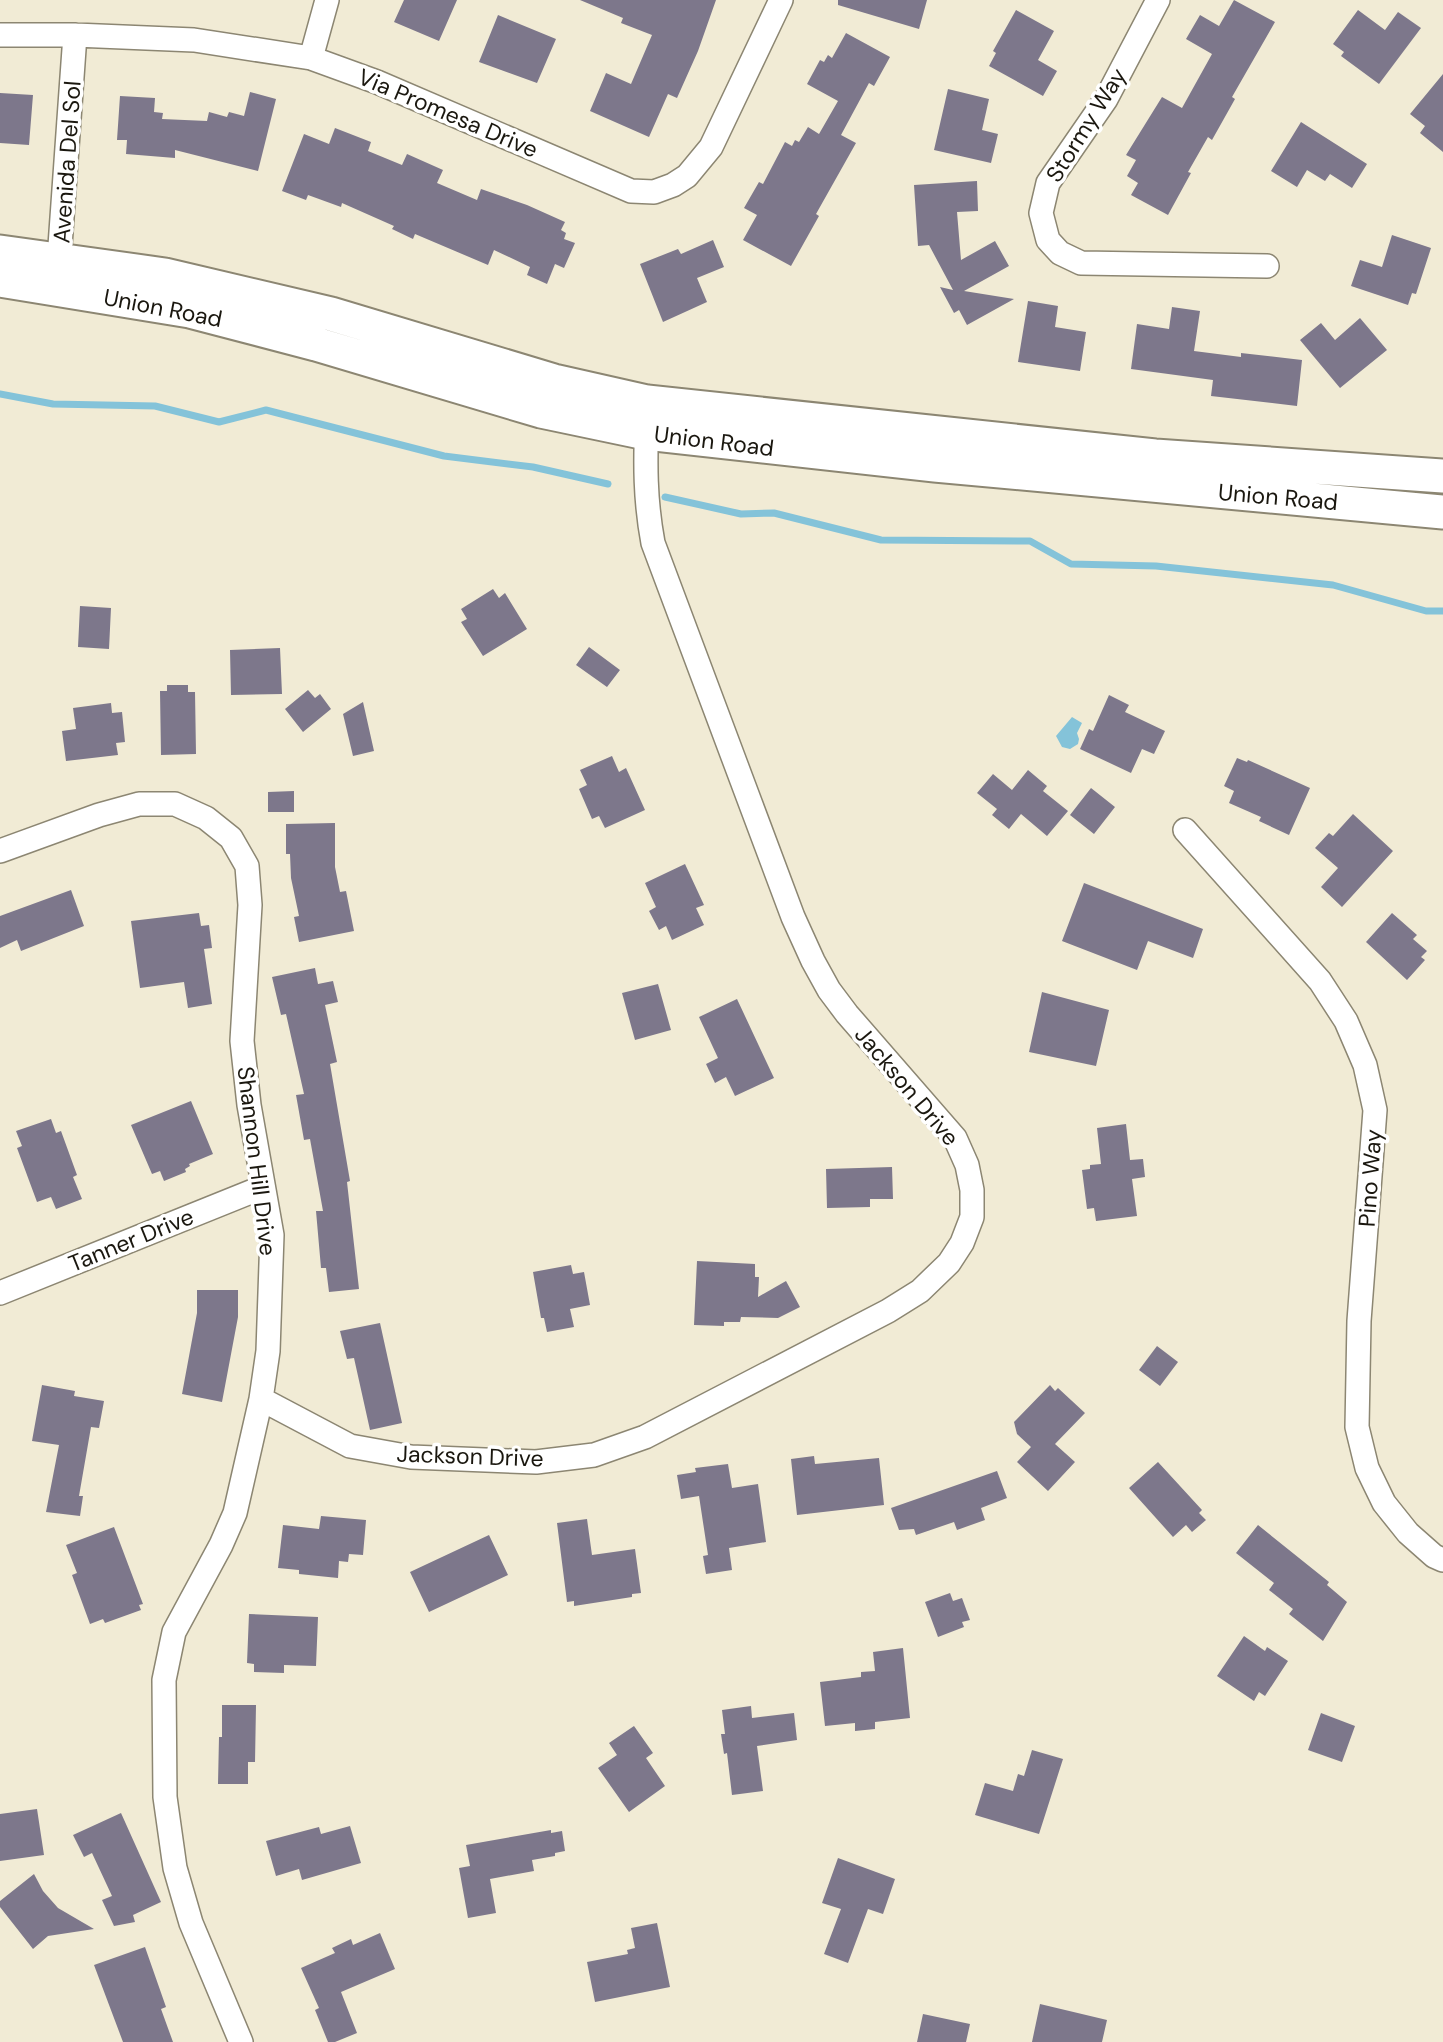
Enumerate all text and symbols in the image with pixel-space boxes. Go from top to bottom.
street label: Via Promesa Drive [353,62,543,164]
street label: Stormy Way [1039,62,1133,188]
street label: Avenida Del Sol [46,80,88,244]
street label: Union Road [101,282,225,334]
street label: Union Road [652,419,776,463]
street label: Union Road [1217,477,1339,517]
street label: Jackson Drive [848,1020,966,1152]
street label: Shannon Hill Drive [231,1065,283,1257]
street label: Pino Way [1352,1128,1388,1228]
street label: Tanner Drive [64,1201,198,1279]
street label: Jackson Drive [396,1438,544,1474]

